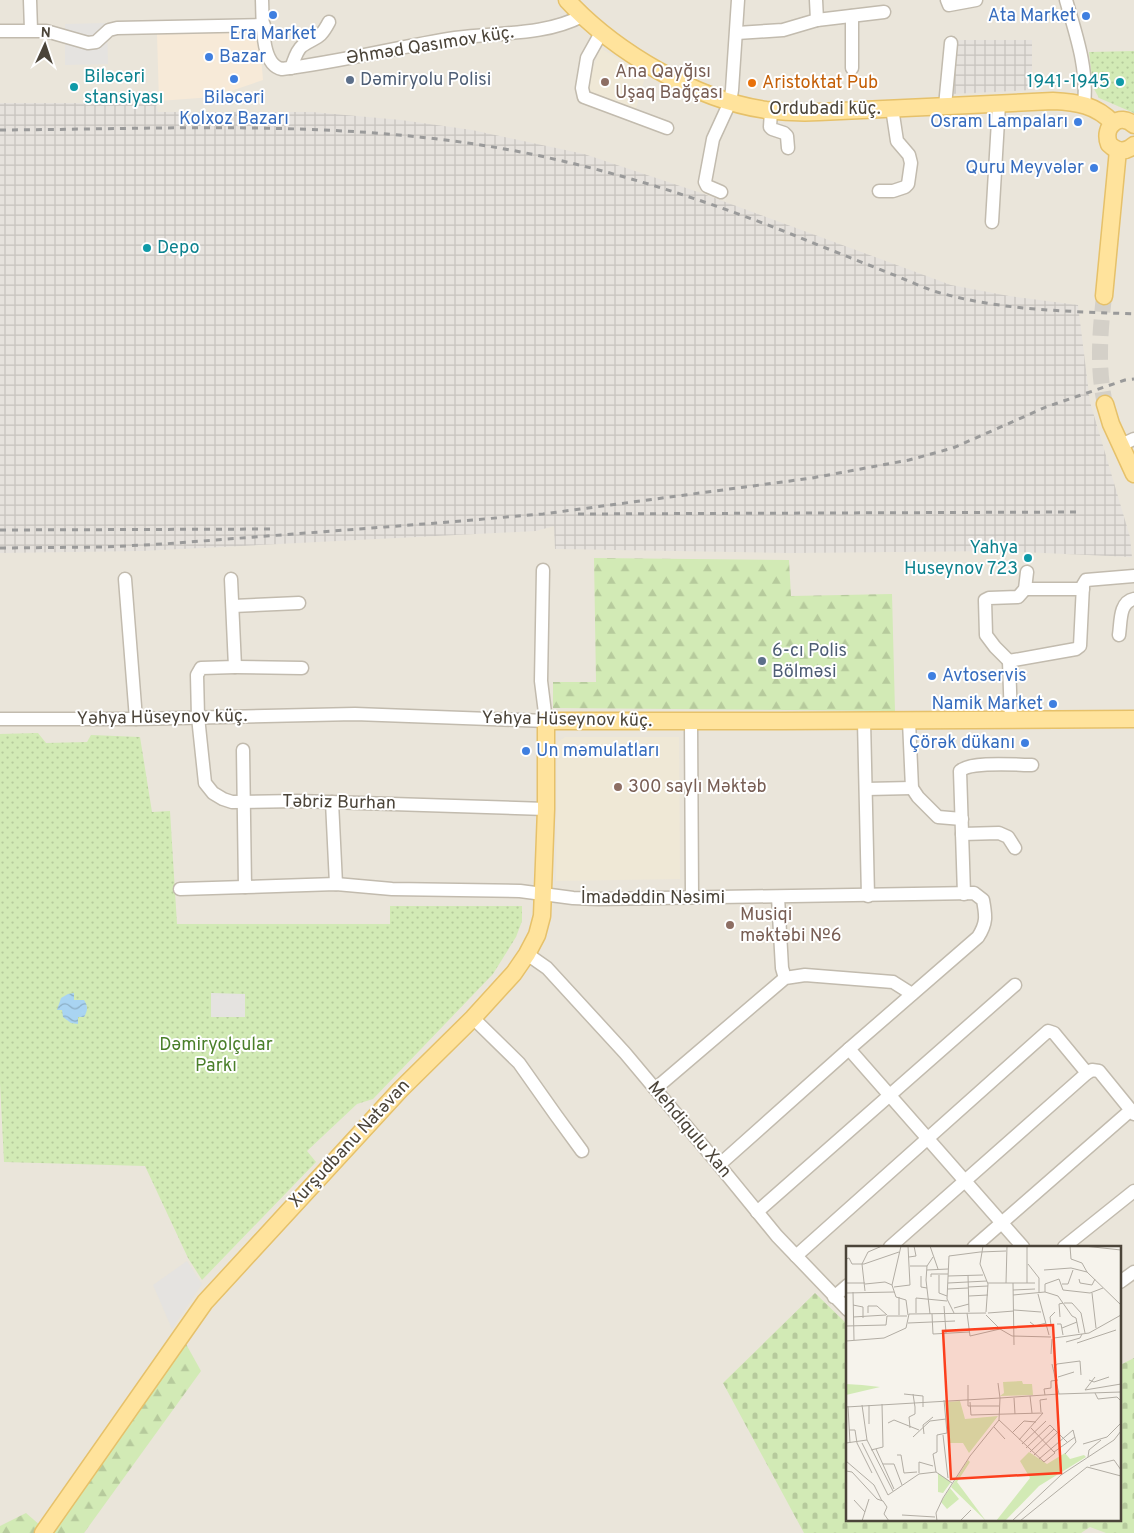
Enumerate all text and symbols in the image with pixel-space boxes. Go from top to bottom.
place label: Ata Market [988,5,1076,28]
marker: Era Market [267,9,279,21]
marker: Ata Market [1080,10,1092,22]
north arrow [20,20,70,70]
street label: Əhməd Qasımov küç. [344,21,516,71]
place label: Era Market [230,23,316,46]
text: N [40,25,51,42]
place label: Bazar [219,46,266,69]
marker: Bazar [203,51,215,63]
place label: Ana Qayğısı Uşaq Bağçası [615,61,723,105]
place label: Biləcəri stansiyası [84,66,163,110]
place label: Dəmiryolu Polisi [360,69,491,92]
place label: 1941-1945 [1027,71,1110,94]
place label: Aristoktat Pub [762,72,878,95]
marker: Biləcəri Kolxoz Bazarı [228,73,240,85]
marker: Dəmiryolu Polisi [344,74,356,86]
marker: Ana Qayğısı Uşaq Bağçası [599,76,611,88]
marker: 1941-1945 [1114,76,1126,88]
marker: Aristoktat Pub [746,77,758,89]
marker: Biləcəri stansiyası [68,81,80,93]
place label: Biləcəri Kolxoz Bazarı [179,87,289,131]
street label: Ordubadi küç. [769,98,881,121]
place label: Osram Lampaları [930,111,1068,134]
marker: Osram Lampaları [1072,116,1084,128]
place label: Quru Meyvələr [965,157,1084,180]
marker: Quru Meyvələr [1088,162,1100,174]
place label: Depo [157,237,199,260]
marker: Depo [141,242,153,254]
place label: Yahya Huseynov 723 [904,537,1018,581]
marker: Yahya Huseynov 723 [1022,552,1034,564]
place label: 6-cı Polis Bölməsi [772,640,847,684]
marker: 6-cı Polis Bölməsi [756,655,768,667]
place label: Avtoservis [942,665,1027,688]
marker: Avtoservis [926,670,938,682]
place label: Namik Market [932,693,1043,716]
marker: Namik Market [1047,698,1059,710]
street label: Yəhya Hüseynov küç. [76,705,248,731]
street label: Yəhya Hüseynov küç. [481,707,653,733]
place label: Çörək dükanı [909,732,1015,755]
marker: Çörək dükanı [1019,737,1031,749]
place label: Un məmulatları [536,740,659,763]
marker: Un məmulatları [520,745,532,757]
place label: 300 saylı Məktəb [628,776,767,799]
marker: 300 saylı Məktəb [612,781,624,793]
street label: Təbriz Burhan [282,791,396,815]
street label: İmadəddin Nəsimi [581,885,725,910]
place label: Musiqi məktəbi №6 [740,904,841,948]
marker: Musiqi məktəbi №6 [724,919,736,931]
park label: Dəmiryolçular Parkı [159,1034,273,1078]
street label: Xurşudbanu Natəvan [284,1075,416,1213]
street label: Mehdiqulu Xan [642,1077,736,1183]
inset map [846,1246,1122,1520]

